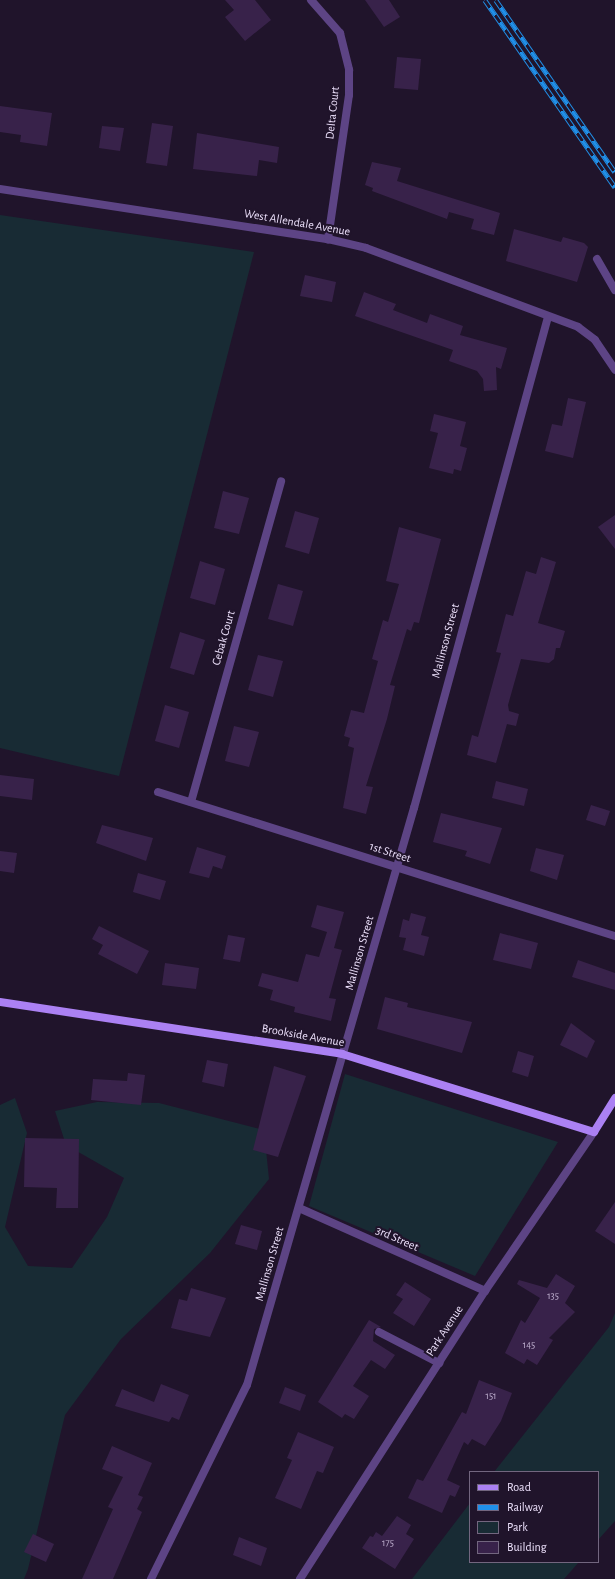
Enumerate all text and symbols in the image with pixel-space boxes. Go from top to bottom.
street label: Delta Court [323,86,343,140]
street label: West Allendale Avenue [243,207,351,239]
street label: Mallinson Street [429,602,463,680]
street label: Cebak Court [209,609,239,667]
street label: 1st Street [368,840,412,866]
street label: Mallinson Street [343,914,377,992]
street label: Brookside Avenue [261,1022,345,1050]
street label: 3rd Street [373,1223,421,1255]
street label: Mallinson Street [253,1225,287,1303]
house number: 135 [547,1291,559,1303]
street label: Park Avenue [423,1303,467,1359]
house number: 145 [523,1340,535,1352]
house number: 151 [485,1391,497,1403]
legend [469,1471,599,1563]
text: Road [507,1481,531,1493]
text: Railway [507,1501,543,1513]
text: Park [507,1521,528,1533]
house number: 175 [382,1538,394,1550]
text: Building [507,1541,547,1553]

